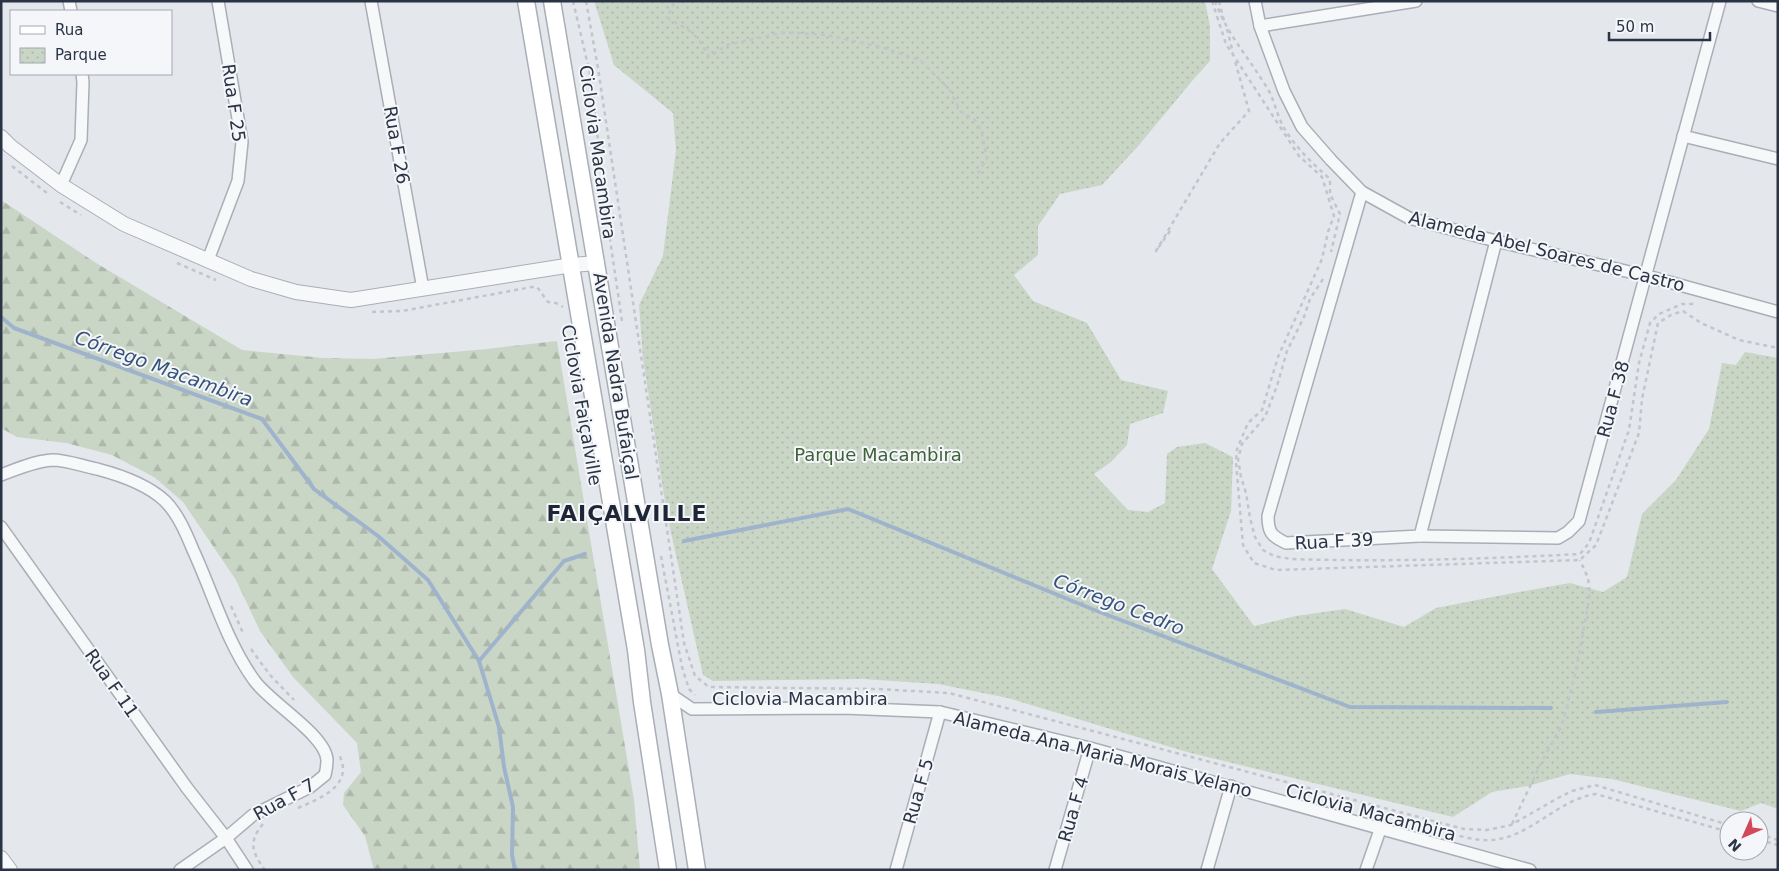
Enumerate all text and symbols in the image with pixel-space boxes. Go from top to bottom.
legend [10,10,172,75]
scale bar [1609,10,1710,42]
text: 50 m [1616,18,1654,36]
text: Rua [55,21,83,39]
text: Parque [55,46,107,64]
street label: Rua F 25 [218,63,250,143]
street label: Ciclovia Macambira [575,64,621,240]
street label: Rua F 26 [380,104,414,186]
street label: Alameda Abel Soares de Castro [1407,207,1687,295]
street label: Avenida Nadra Bufaiçal [589,271,643,481]
street label: Ciclovia Faiçalville [557,323,607,487]
water label: Córrego Macambira [72,326,256,410]
street label: Rua F 38 [1593,358,1633,440]
park label: Parque Macambira [794,444,962,465]
district label: FAIÇALVILLE [546,501,708,526]
street label: Rua F 39 [1294,528,1374,554]
water label: Córrego Cedro [1050,569,1188,639]
street label: Rua F 11 [81,645,143,721]
street label: Ciclovia Macambira [712,688,888,709]
street label: Alameda Ana Maria Morais Velano [952,707,1254,801]
street label: Rua F 5 [899,756,937,826]
street label: Rua F 7 [249,773,319,825]
street label: Rua F 4 [1054,774,1092,844]
street label: Ciclovia Macambira [1283,779,1459,845]
north arrow [1719,811,1769,861]
text: N [1725,835,1745,855]

